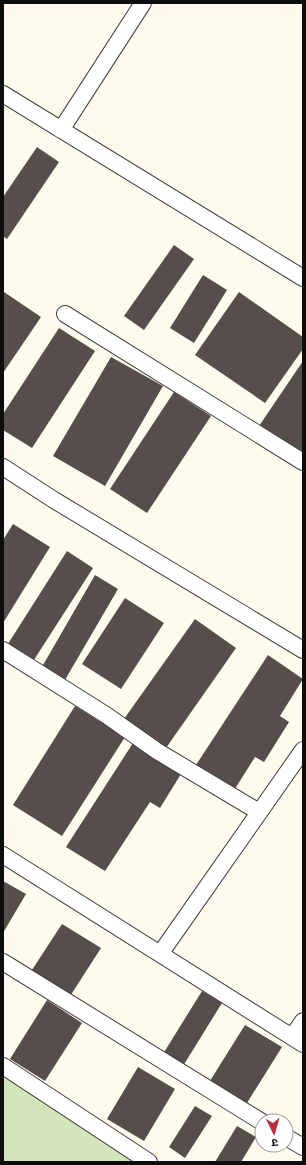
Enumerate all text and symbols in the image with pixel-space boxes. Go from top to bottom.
north arrow [254,1113,294,1153]
text: उ [270,1136,279,1150]

